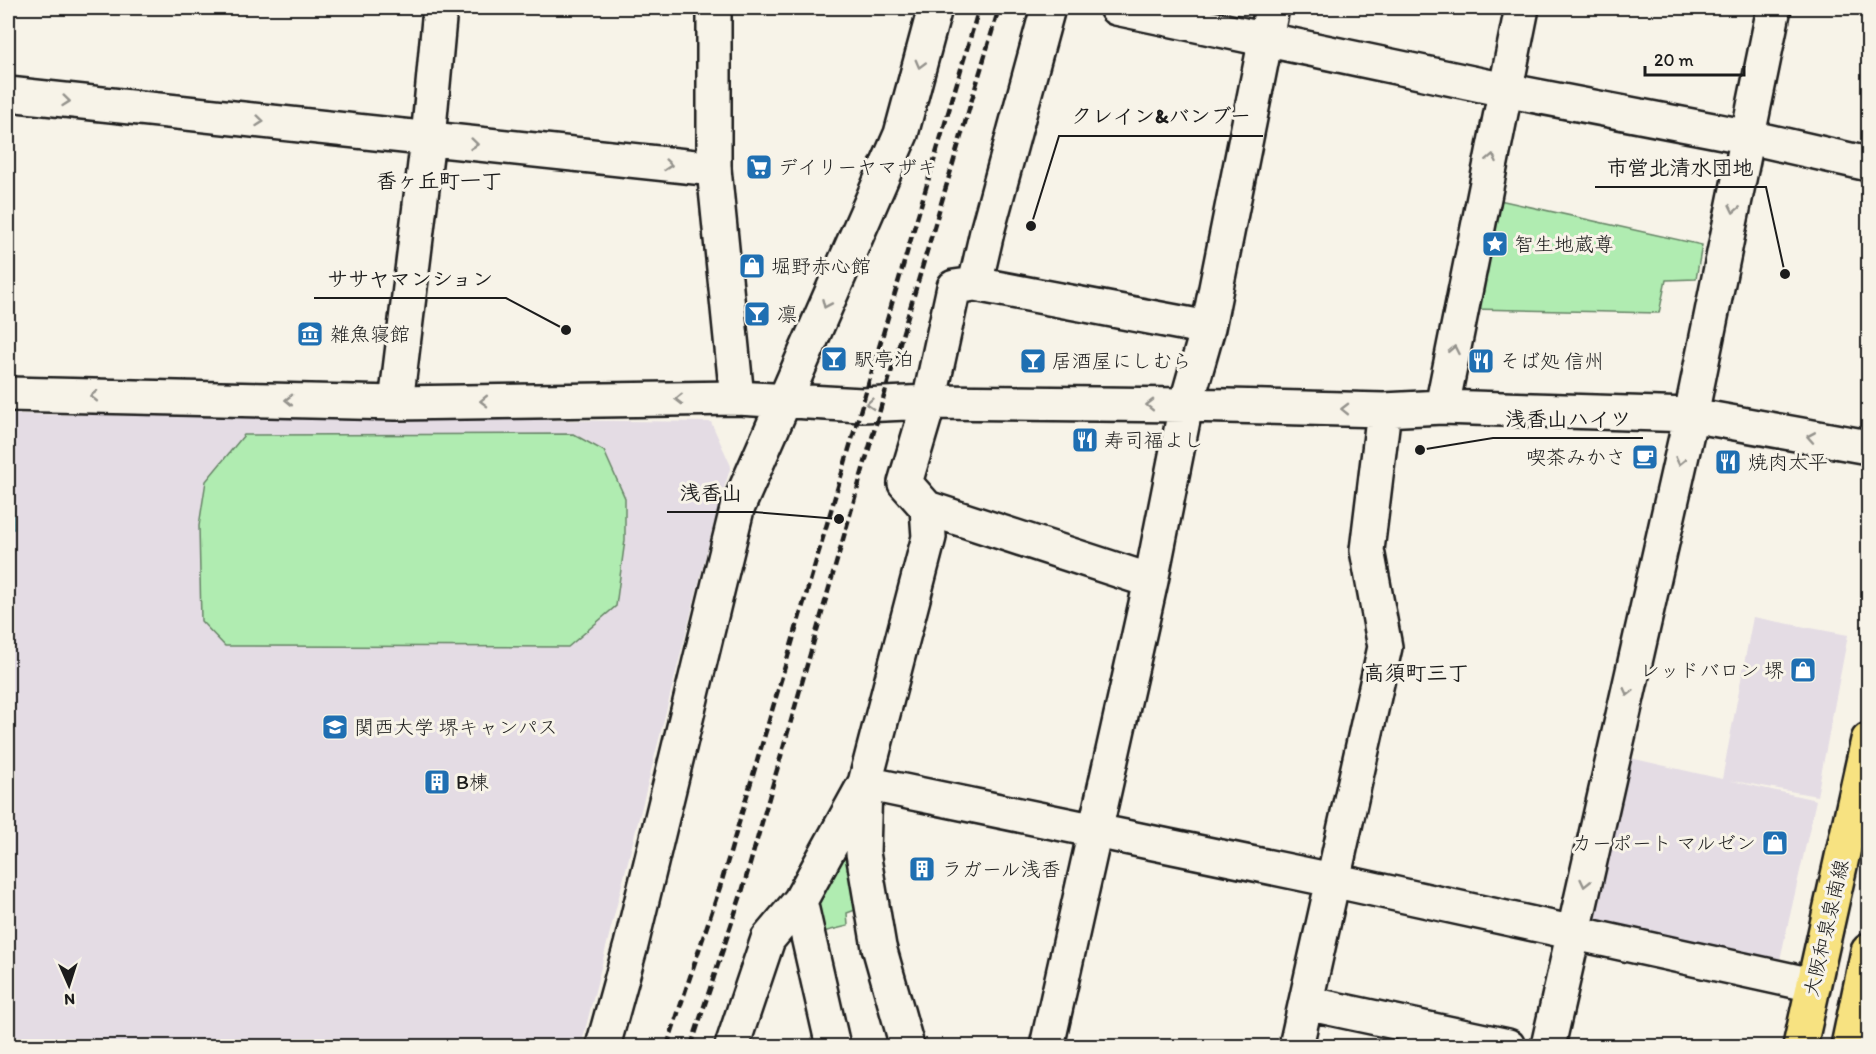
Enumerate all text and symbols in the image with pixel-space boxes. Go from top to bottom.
scale bar [1645,39,1744,77]
text: 20 m [1654,49,1694,71]
one-way arrow [914,59,927,69]
one-way arrow [61,94,70,106]
callout: クレイン&バンブー [1059,97,1263,136]
text: クレイン&バンブー [1071,103,1251,128]
one-way arrow [255,114,264,127]
one-way arrow [470,137,479,150]
callout: 市営北清水団地 [1595,148,1766,187]
supermarket icon: デイリーヤマザキ [744,152,774,182]
one-way arrow [1485,154,1498,164]
place label: デイリーヤマザキ [778,155,937,179]
text: 市営北清水団地 [1607,155,1754,180]
one-way arrow [664,158,673,170]
district label: 香ヶ丘町一丁 [376,168,502,193]
one-way arrow [1728,204,1741,214]
place icon: 智生地蔵尊 [1480,229,1510,259]
place label: 智生地蔵尊 [1514,232,1614,256]
shop icon: 堀野赤心館 [737,251,767,281]
place label: 堀野赤心館 [771,254,871,278]
callout: ササヤマンション [314,259,506,298]
text: ササヤマンション [327,266,493,291]
one-way arrow [821,297,833,308]
bar icon: 凛 [742,299,772,329]
place label: 凛 [777,302,797,326]
museum icon: 雑魚寝館 [295,319,325,349]
place label: 雑魚寝館 [330,322,410,346]
bar icon: 駅亭泊 [819,344,849,374]
one-way arrow [1447,345,1460,355]
bar icon: 居酒屋にしむら [1018,346,1048,376]
restaurant icon: そば処 信州 [1466,346,1496,376]
place label: 駅亭泊 [854,347,914,371]
place label: 居酒屋にしむら [1052,349,1192,373]
place label: そば処 信州 [1500,349,1605,373]
one-way arrow [89,389,98,402]
one-way arrow [674,393,683,405]
one-way arrow [284,394,293,406]
one-way arrow [479,395,488,408]
one-way arrow [866,397,875,410]
one-way arrow [1146,399,1155,411]
callout: 浅香山ハイツ [1493,399,1643,438]
one-way arrow [1341,403,1350,415]
text: 浅香山ハイツ [1505,406,1631,431]
restaurant icon: 寿司福よし [1070,425,1100,455]
place label: 寿司福よし [1104,428,1204,452]
one-way arrow [1806,431,1816,444]
cafe icon: 喫茶みかさ [1630,442,1660,472]
place label: 喫茶みかさ [1526,445,1626,469]
restaurant icon: 焼肉太平 [1713,447,1743,477]
place label: 焼肉太平 [1748,450,1828,474]
one-way arrow [1675,456,1688,466]
callout: 浅香山 [667,473,754,512]
text: 浅香山 [680,480,743,505]
shop icon: レッドバロン 堺 [1788,655,1818,685]
place label: レッドバロン 堺 [1640,658,1784,682]
district label: 高須町三丁 [1364,660,1469,685]
one-way arrow [1622,687,1635,697]
school or university icon: 関西大学 堺キャンパス [320,712,350,742]
place label: 関西大学 堺キャンパス [354,715,558,739]
building icon: B棟 [422,767,452,797]
place label: B棟 [456,770,489,794]
shop icon: カーポート マルゼン [1760,828,1790,858]
place label: カーポート マルゼン [1572,831,1756,855]
building icon: ラガール浅香 [907,854,937,884]
place label: ラガール浅香 [942,857,1061,881]
street label: 大阪和泉泉南線 [1799,857,1853,999]
one-way arrow [1579,877,1592,887]
north arrow [39,955,99,1015]
text: N [64,990,76,1009]

